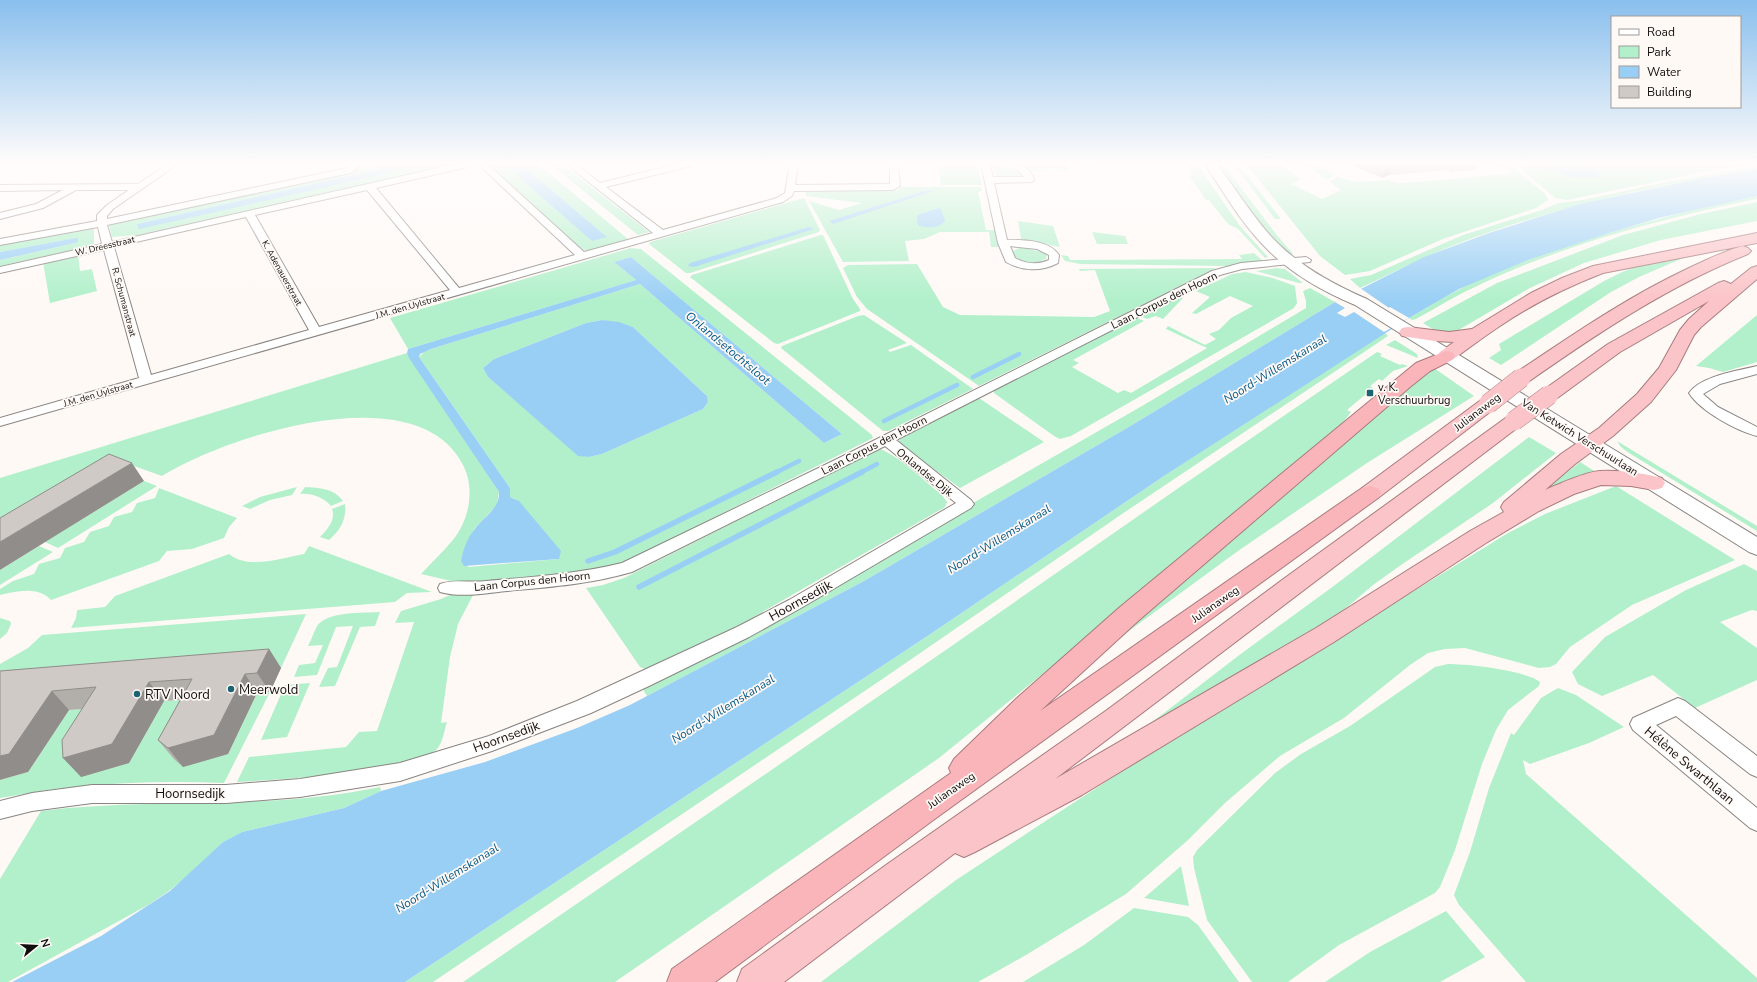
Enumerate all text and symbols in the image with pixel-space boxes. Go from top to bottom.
legend [1611,16,1741,108]
text: Road [1647,24,1675,40]
text: Park [1647,44,1672,60]
text: Water [1647,64,1681,80]
text: Building [1647,84,1692,100]
street label: W. Dreesstraat [74,233,137,259]
street label: K. Adenauerstraat [259,238,305,309]
street label: R. Schumanstraat [109,266,139,339]
street label: Laan Corpus den Hoorn [1109,268,1220,333]
street label: J.M. den Uylstraat [373,290,447,322]
water label: Onlandsetochtsloot [682,308,774,389]
water label: Noord-Willemskanaal [1220,331,1330,407]
street label: J.M. den Uylstraat [61,378,135,410]
place label: v. K. Verschuurbrug [1377,380,1451,408]
marker: v. K. Verschuurbrug [1365,388,1375,398]
street label: Julianaweg [1450,390,1504,436]
street label: Van Ketwich Verschuurlaan [1518,395,1641,480]
street label: Laan Corpus den Hoorn [819,412,930,479]
street label: Onlandse Dijk [893,445,957,500]
water label: Noord-Willemskanaal [944,501,1054,577]
street label: Laan Corpus den Hoorn [473,568,591,595]
street label: Hoornsedijk [766,576,836,626]
street label: Julianaweg [1188,583,1242,627]
water label: Noord-Willemskanaal [668,671,778,747]
place label: Meerwold [239,681,298,699]
marker: Meerwold [226,684,236,694]
place label: RTV Noord [145,686,210,704]
marker: RTV Noord [132,689,142,699]
street label: Hoornsedijk [470,716,543,757]
street label: Hélène Swarthlaan [1640,723,1738,809]
street label: Julianaweg [924,769,978,813]
street label: Hoornsedijk [155,785,225,803]
water label: Noord-Willemskanaal [392,840,502,916]
north arrow [16,926,56,966]
text: N [37,937,53,949]

